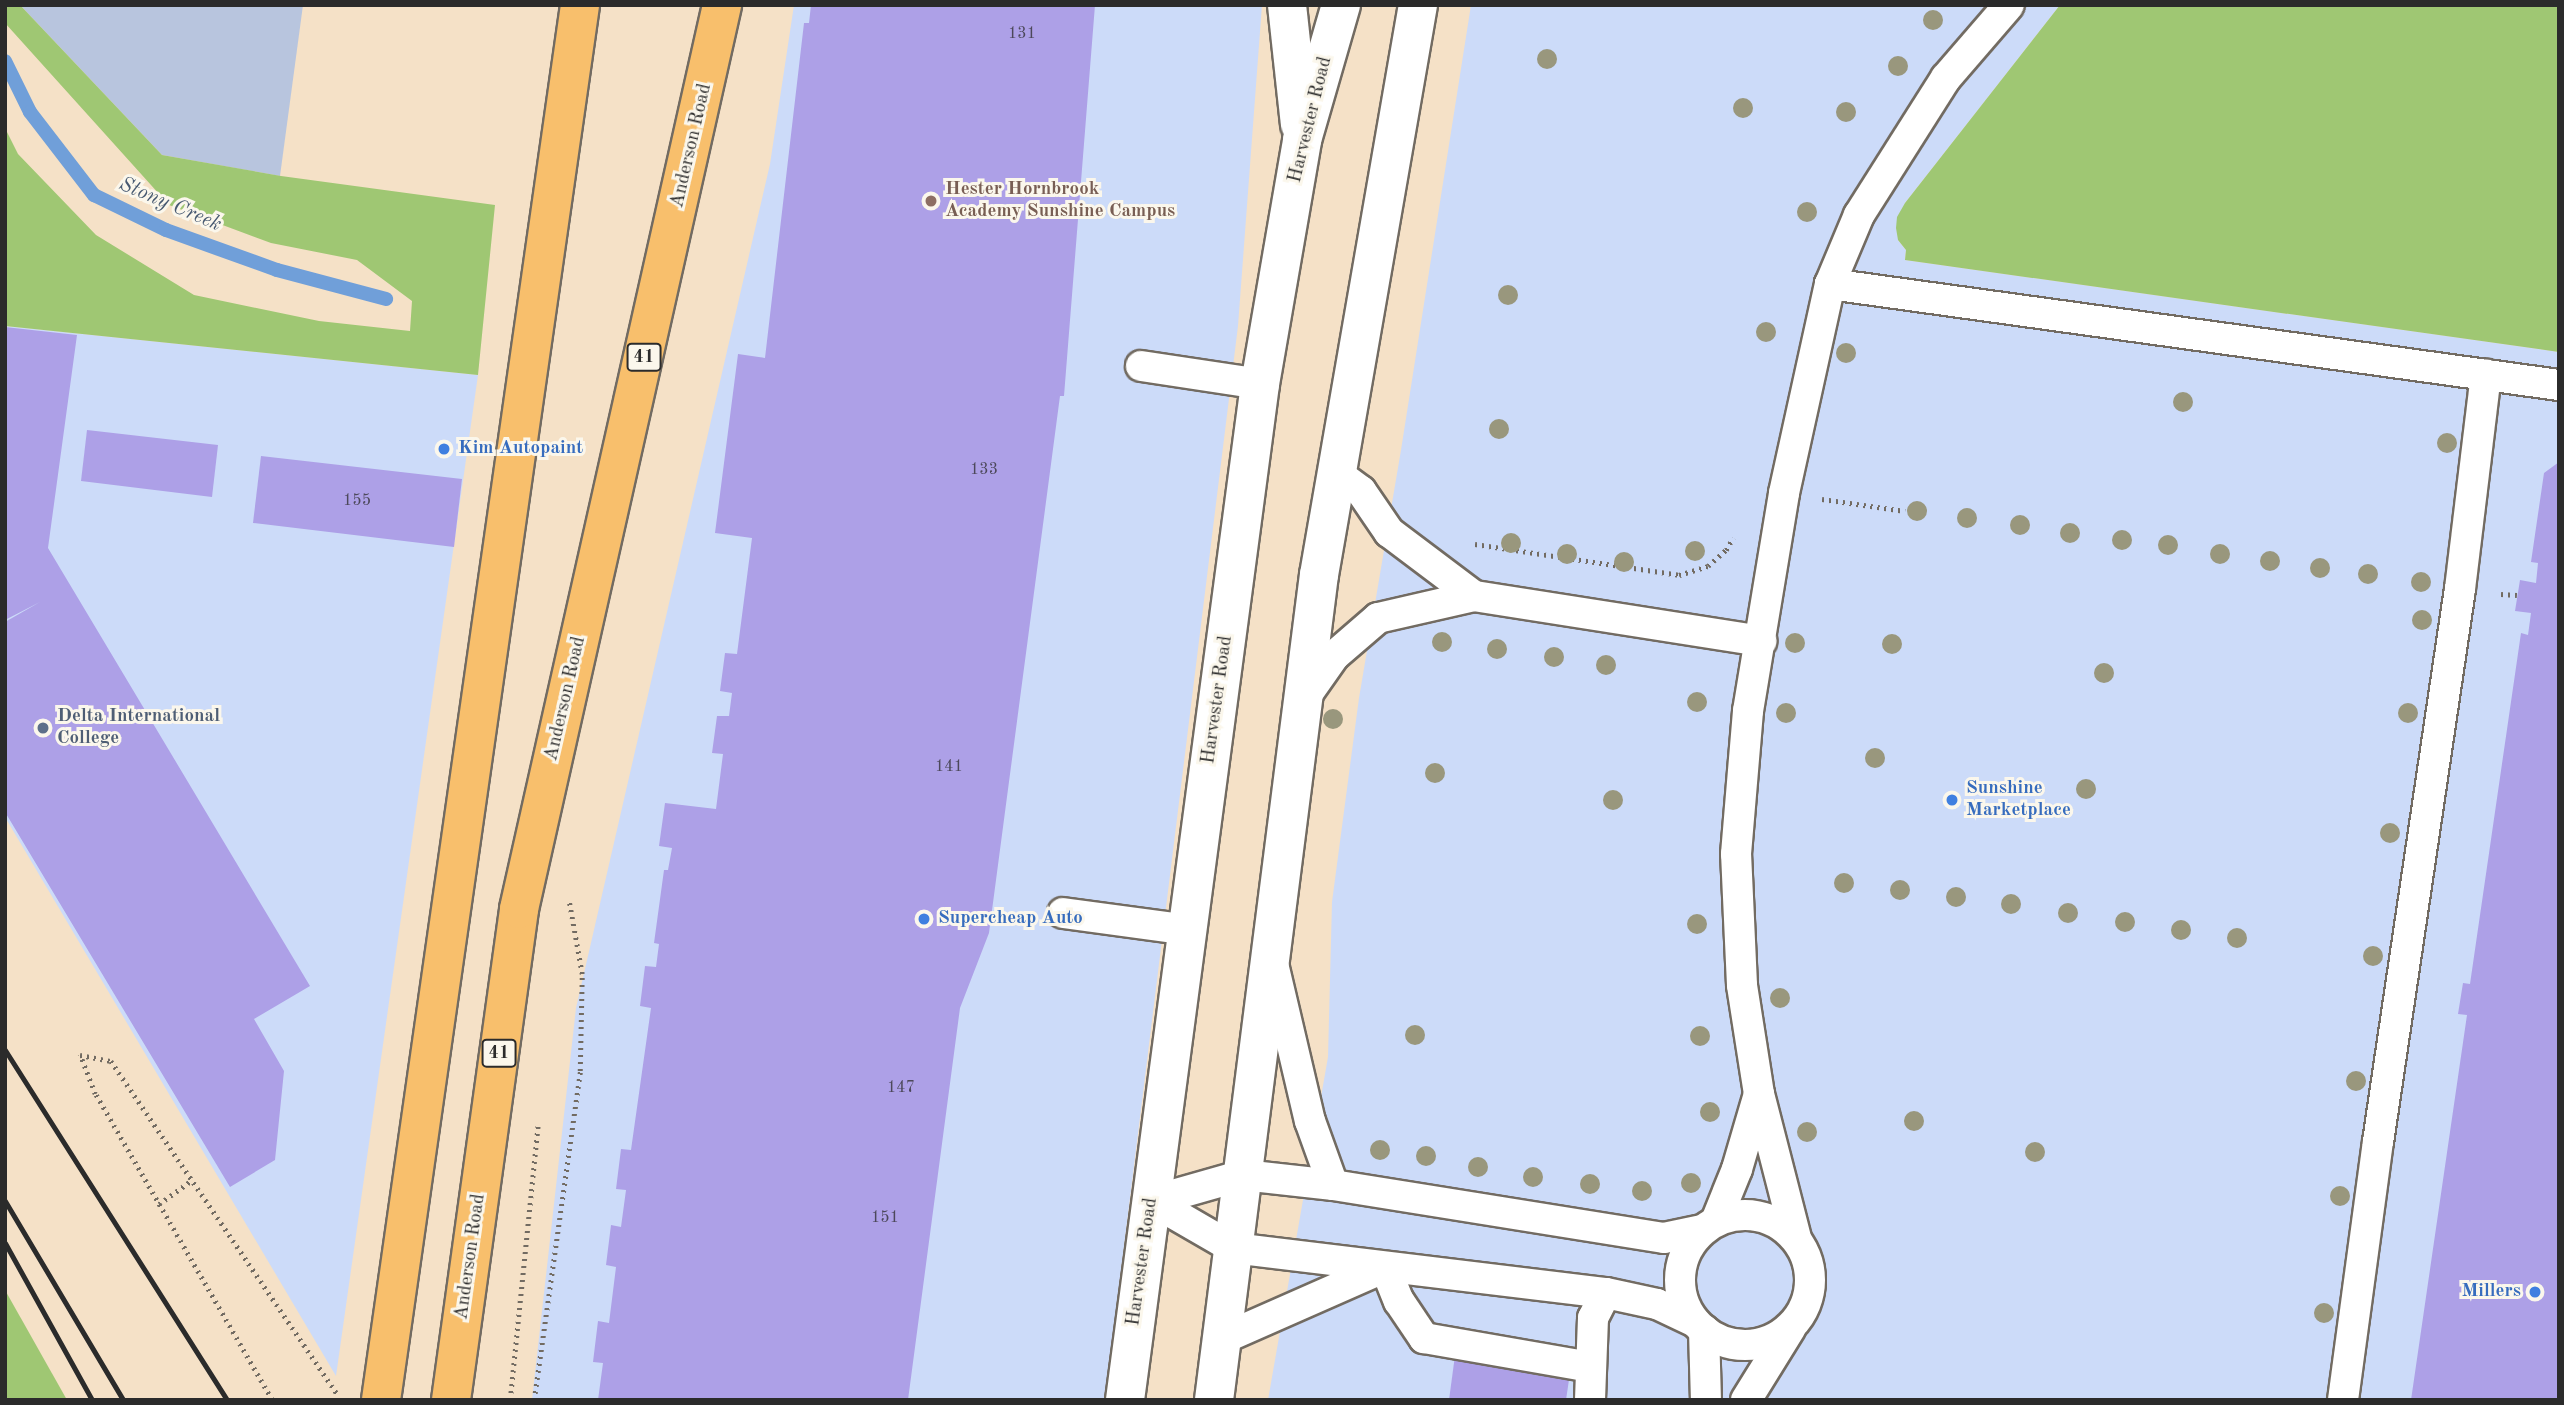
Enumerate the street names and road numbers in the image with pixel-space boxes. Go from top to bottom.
street label: Harvester Road [1284,55,1338,185]
street label: Anderson Road [667,82,717,210]
road number: 41 [626,342,662,372]
street label: Harvester Road [1198,634,1238,766]
street label: Anderson Road [541,635,591,763]
road number: 41 [482,1038,516,1068]
street label: Anderson Road [451,1193,491,1321]
street label: Harvester Road [1123,1196,1163,1328]

